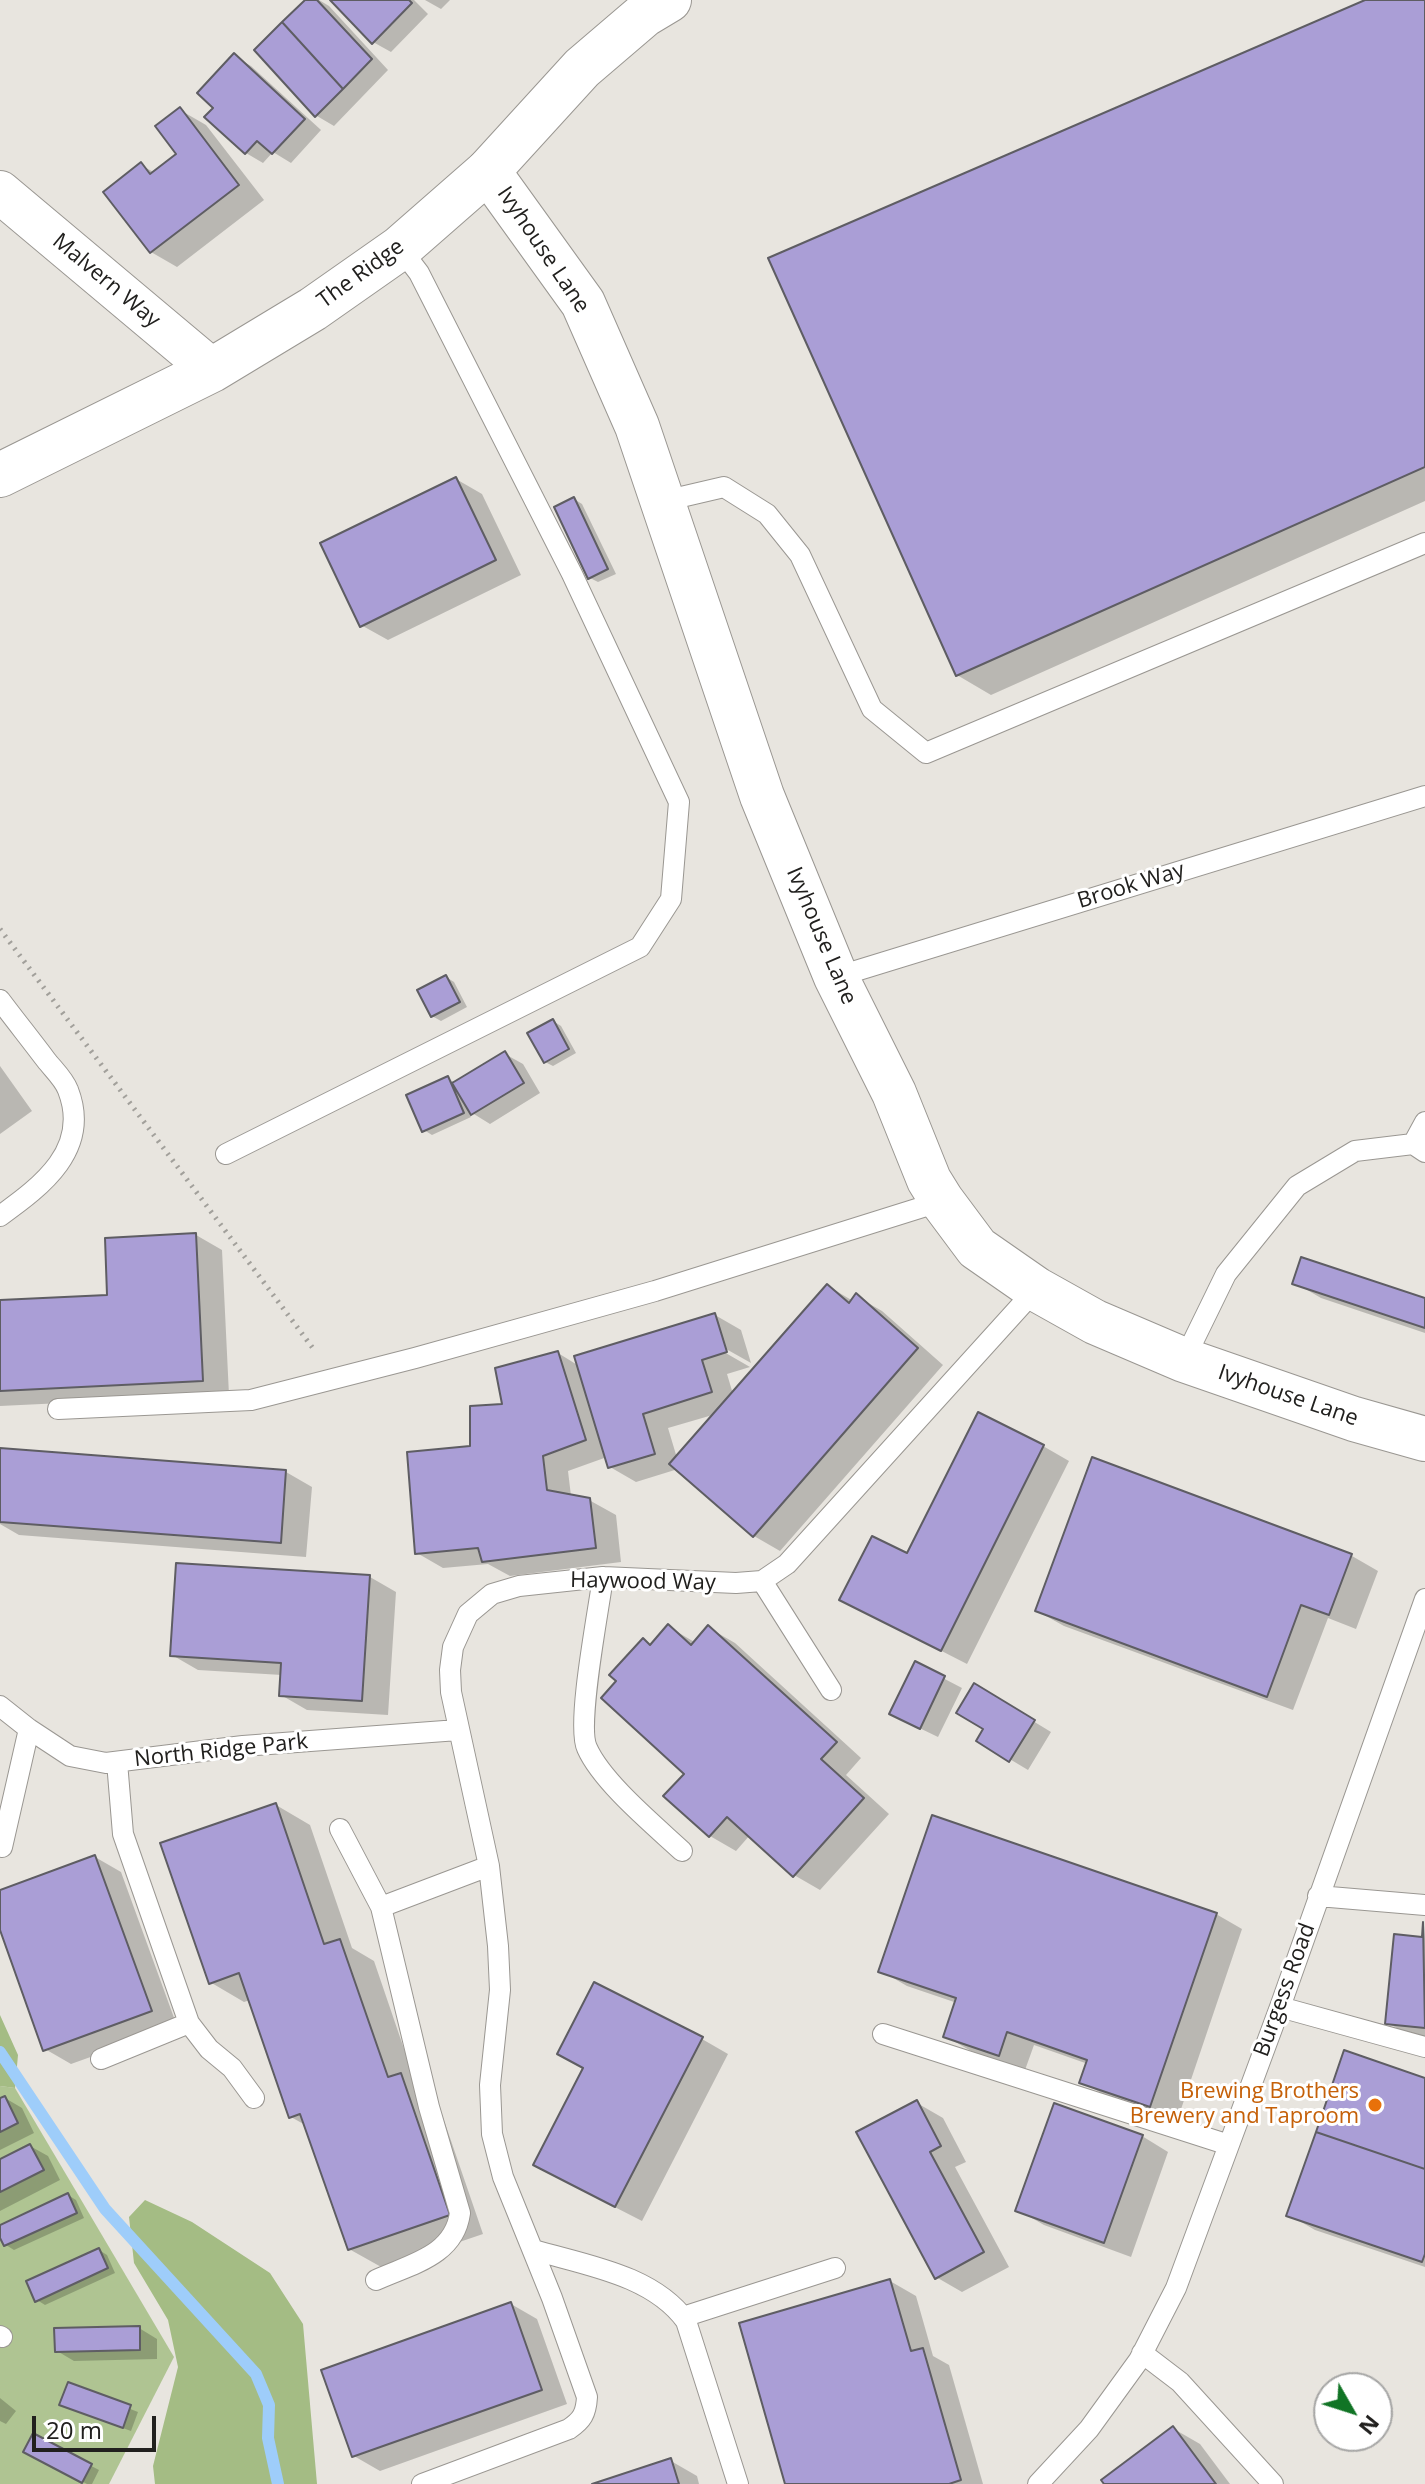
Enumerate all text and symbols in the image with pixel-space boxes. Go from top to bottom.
street label: Ivyhouse Lane [491,182,595,318]
street label: Malvern Way [47,228,165,334]
street label: The Ridge [313,234,409,314]
street label: Brook Way [1074,857,1188,915]
street label: Ivyhouse Lane [780,863,862,1009]
street label: Ivyhouse Lane [1214,1360,1362,1432]
street label: Haywood Way [570,1568,716,1596]
street label: North Ridge Park [133,1729,309,1773]
street label: Burgess Road [1249,1920,1321,2060]
place label: Brewing Brothers Brewery and Taproom [1130,2079,1359,2130]
marker: Brewing Brothers Brewery and Taproom [1366,2096,1384,2114]
north arrow [1313,2372,1393,2452]
scale bar [36,2400,160,2450]
text: N [1353,2409,1387,2442]
text: 20 m [46,2413,102,2446]

